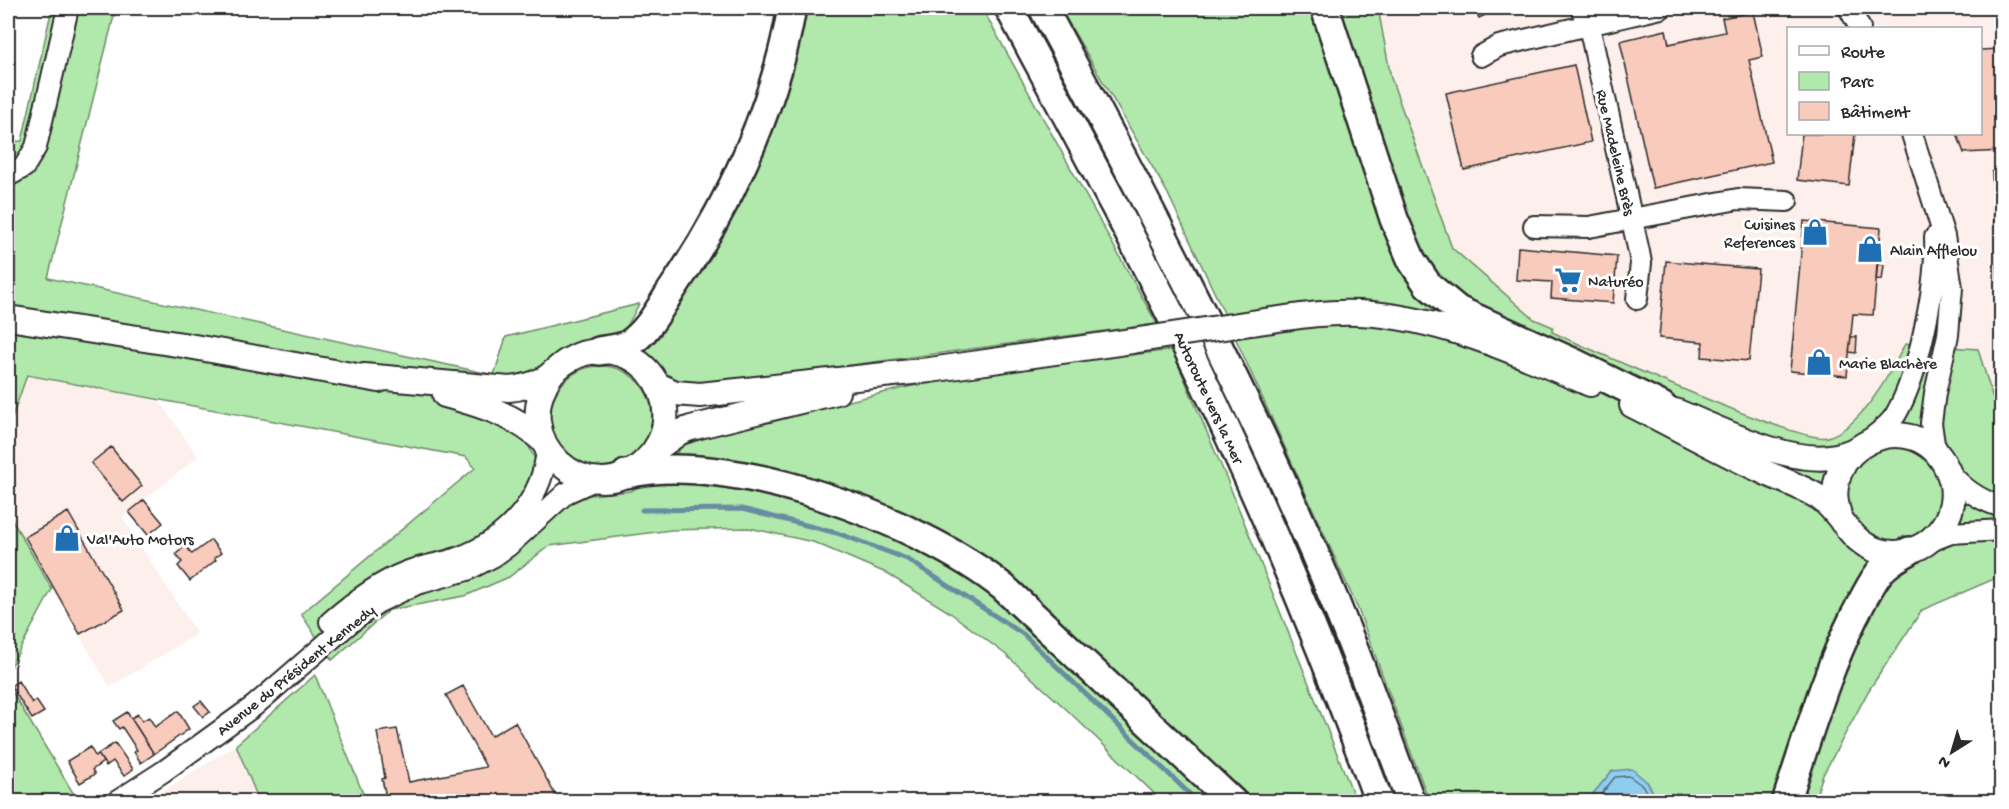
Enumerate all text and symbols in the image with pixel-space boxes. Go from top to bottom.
legend [1787,27,1982,135]
text: Route [1841,43,1886,64]
text: Parc [1840,73,1874,94]
street label: Rue Madeleine Brès [1590,88,1638,219]
text: Bâtiment [1840,103,1911,124]
place label: Cuisines References [1724,217,1796,254]
shop icon: Cuisines References [1800,217,1830,247]
shop icon: Alain Afflelou [1855,234,1885,264]
place label: Alain Afflelou [1890,243,1978,262]
supermarket icon: Naturéo [1553,265,1583,295]
place label: Naturéo [1588,274,1644,293]
street label: Autoroute vers la Mer [1168,329,1246,469]
shop icon: Marie Blachère [1804,347,1834,377]
place label: Marie Blachère [1839,356,1938,375]
shop icon: Val'Auto Motors [52,523,82,553]
place label: Val'Auto Motors [86,532,195,551]
street label: Avenue du Président Kennedy [214,602,380,741]
north arrow [1922,722,1982,782]
text: N [1935,750,1955,772]

